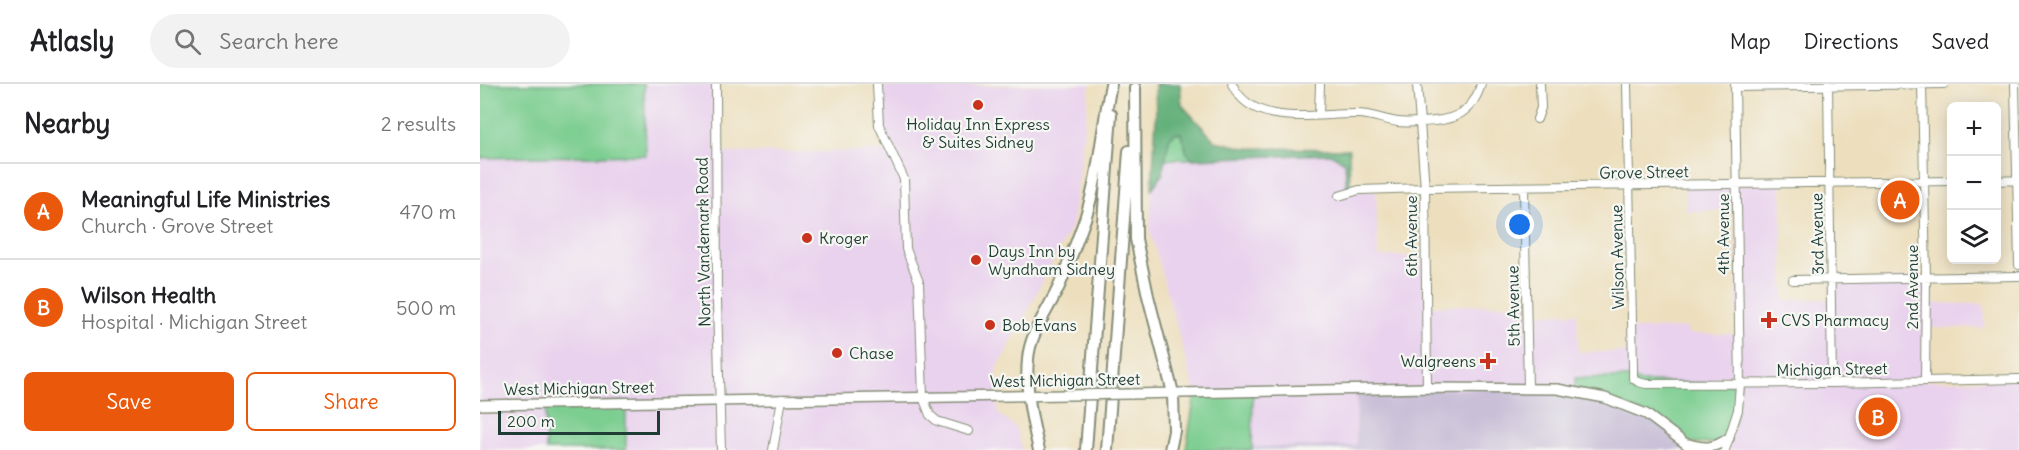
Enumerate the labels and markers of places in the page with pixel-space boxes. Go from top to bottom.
marker: Holiday Inn Express & Suites Sidney [971,98,985,112]
place label: Holiday Inn Express & Suites Sidney [906,114,1050,152]
pin: A [1880,178,1920,222]
place label: Kroger [819,228,869,248]
marker: Kroger [800,231,814,245]
place label: Days Inn by Wyndham Sidney [988,241,1115,279]
marker: Days Inn by Wyndham Sidney [969,253,983,267]
place label: CVS Pharmacy [1781,310,1889,330]
marker: CVS Pharmacy [1762,313,1776,327]
place label: Bob Evans [1002,315,1077,335]
marker: Bob Evans [983,318,997,332]
place label: Chase [849,343,894,363]
marker: Chase [830,346,844,360]
place label: Walgreens [1400,351,1476,371]
marker: Walgreens [1481,354,1495,368]
pin: B [1858,394,1898,440]

